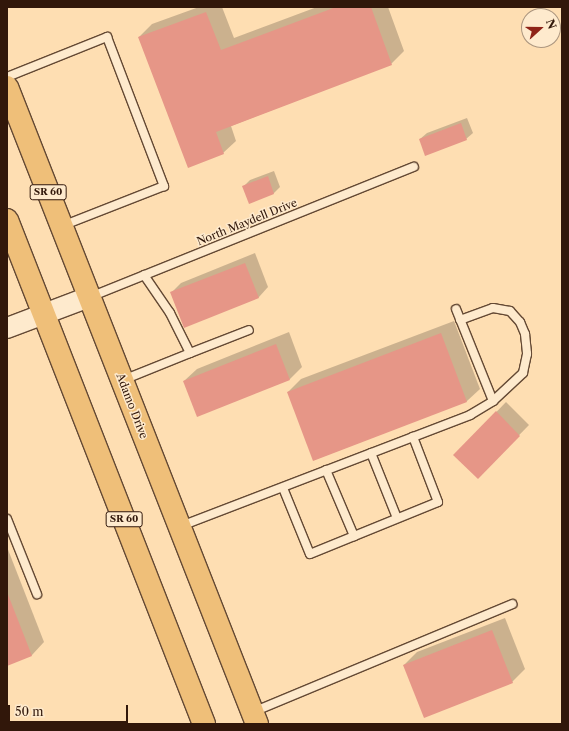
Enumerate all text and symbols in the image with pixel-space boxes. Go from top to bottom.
north arrow [521,8,561,48]
text: N [543,17,560,31]
road number: SR 60 [29,184,67,200]
street label: North Maydell Drive [195,196,299,248]
street label: Adamo Drive [113,371,151,441]
road number: SR 60 [105,511,143,527]
scale bar [10,697,130,723]
text: 50 m [15,704,44,719]

